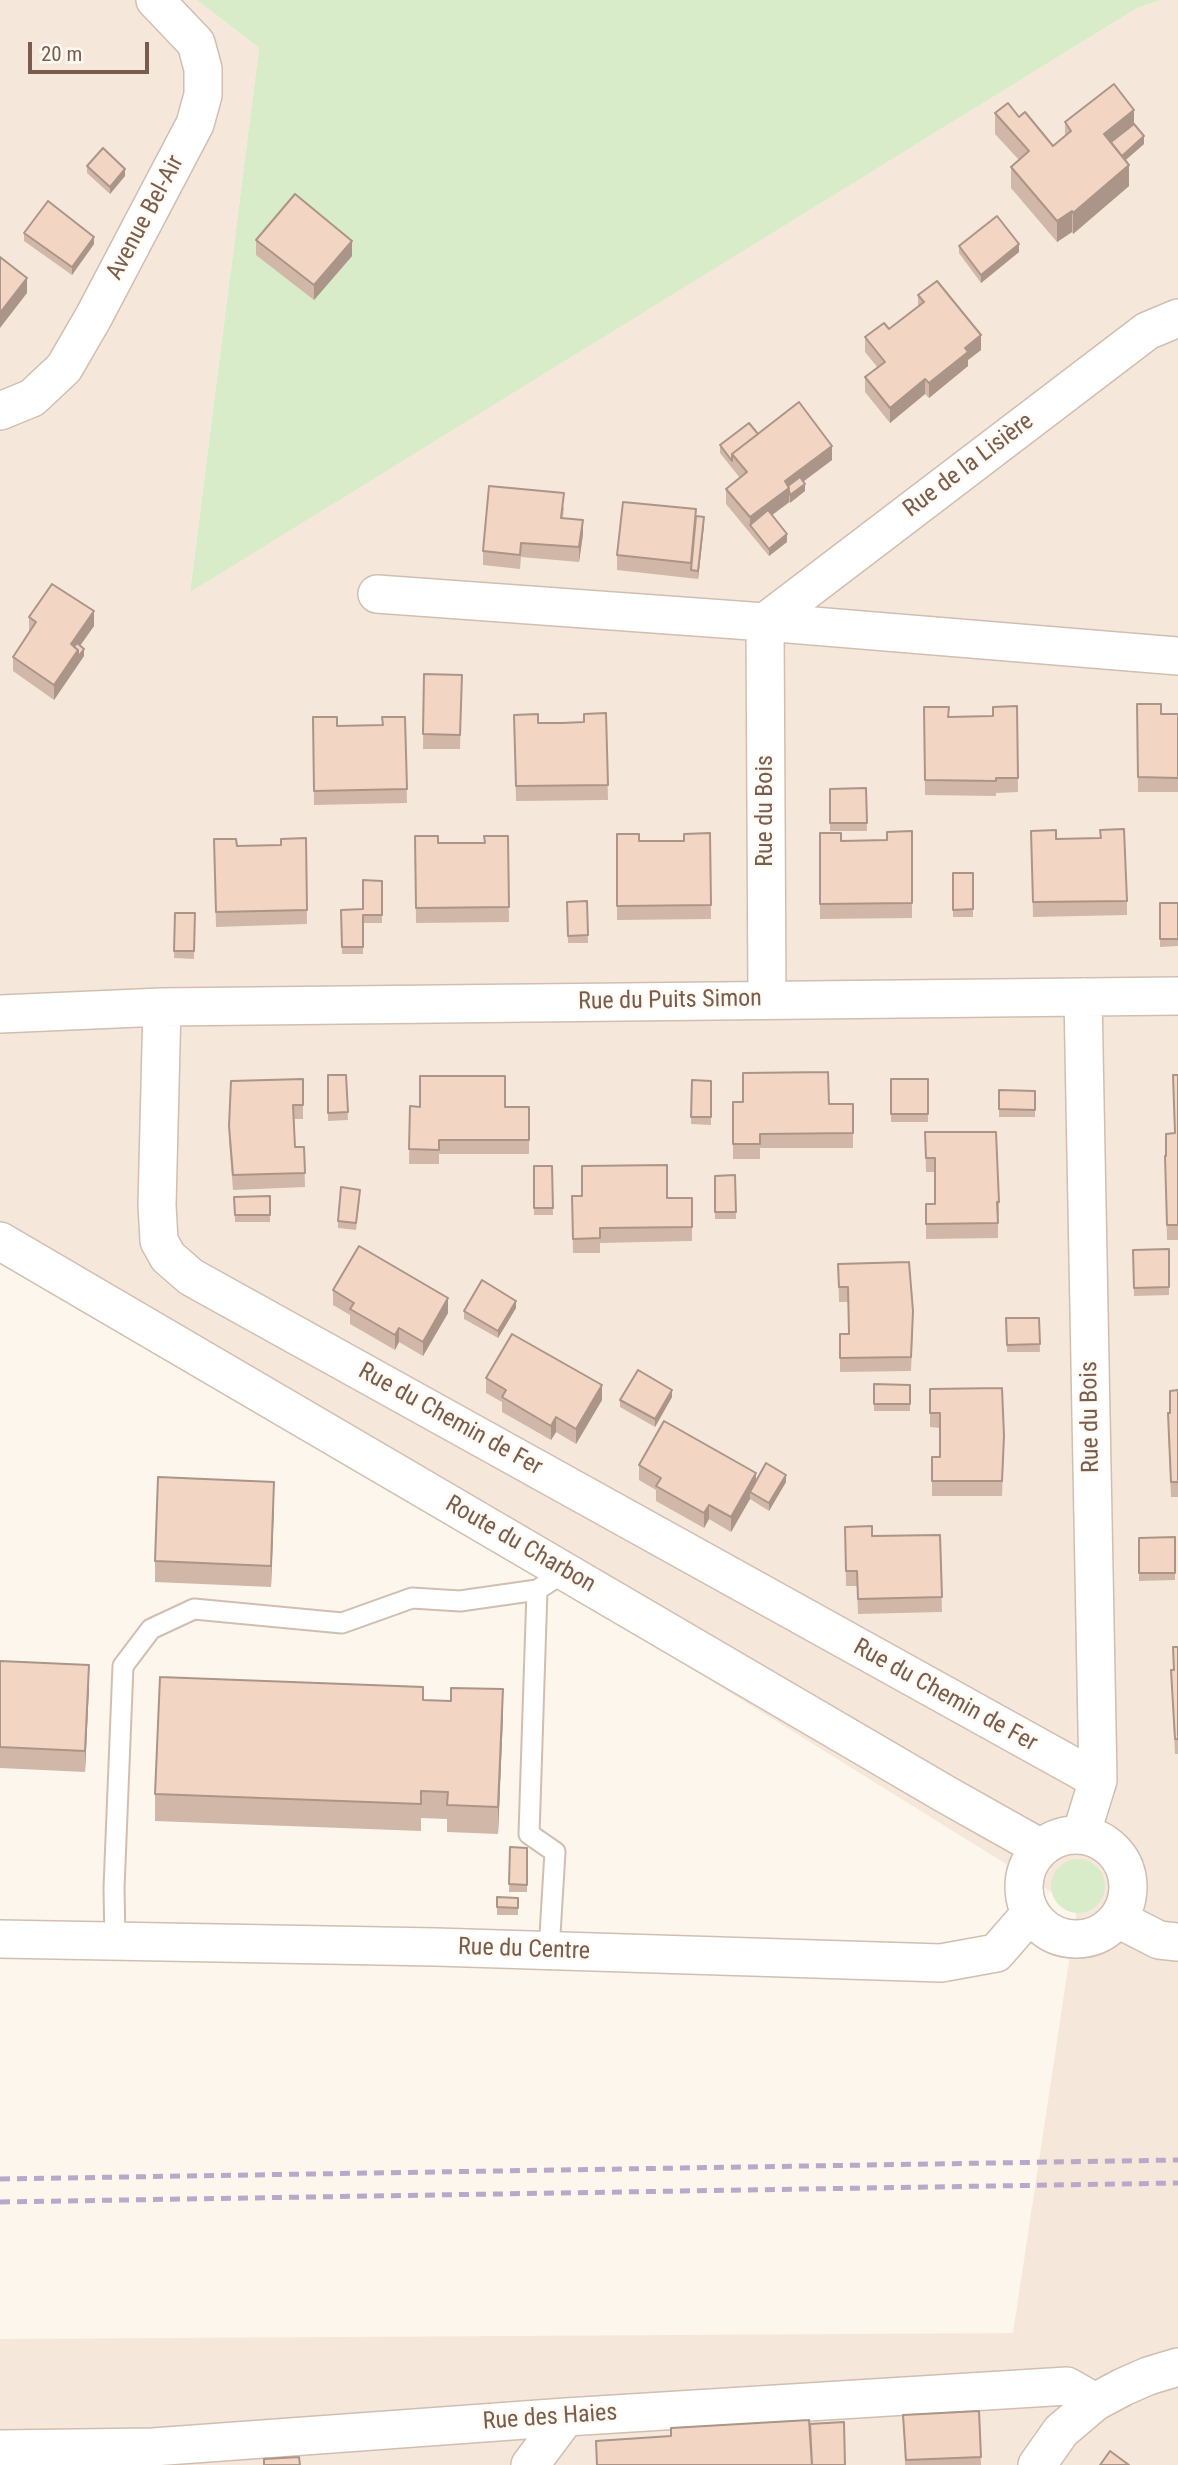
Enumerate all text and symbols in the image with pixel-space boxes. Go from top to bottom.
scale bar [32,28,152,72]
text: 20 m [41,42,82,66]
street label: Avenue Bel-Air [101,151,191,285]
street label: Rue de la Lisière [898,408,1040,524]
street label: Rue du Bois [752,755,780,867]
street label: Rue du Puits Simon [578,985,762,1017]
street label: Rue du Chemin de Fer [353,1358,547,1482]
street label: Rue du Bois [1076,1361,1106,1473]
street label: Route du Charbon [440,1490,600,1600]
street label: Rue du Chemin de Fer [848,1634,1042,1758]
street label: Rue du Centre [458,1933,590,1967]
street label: Rue des Haies [482,2399,618,2437]

